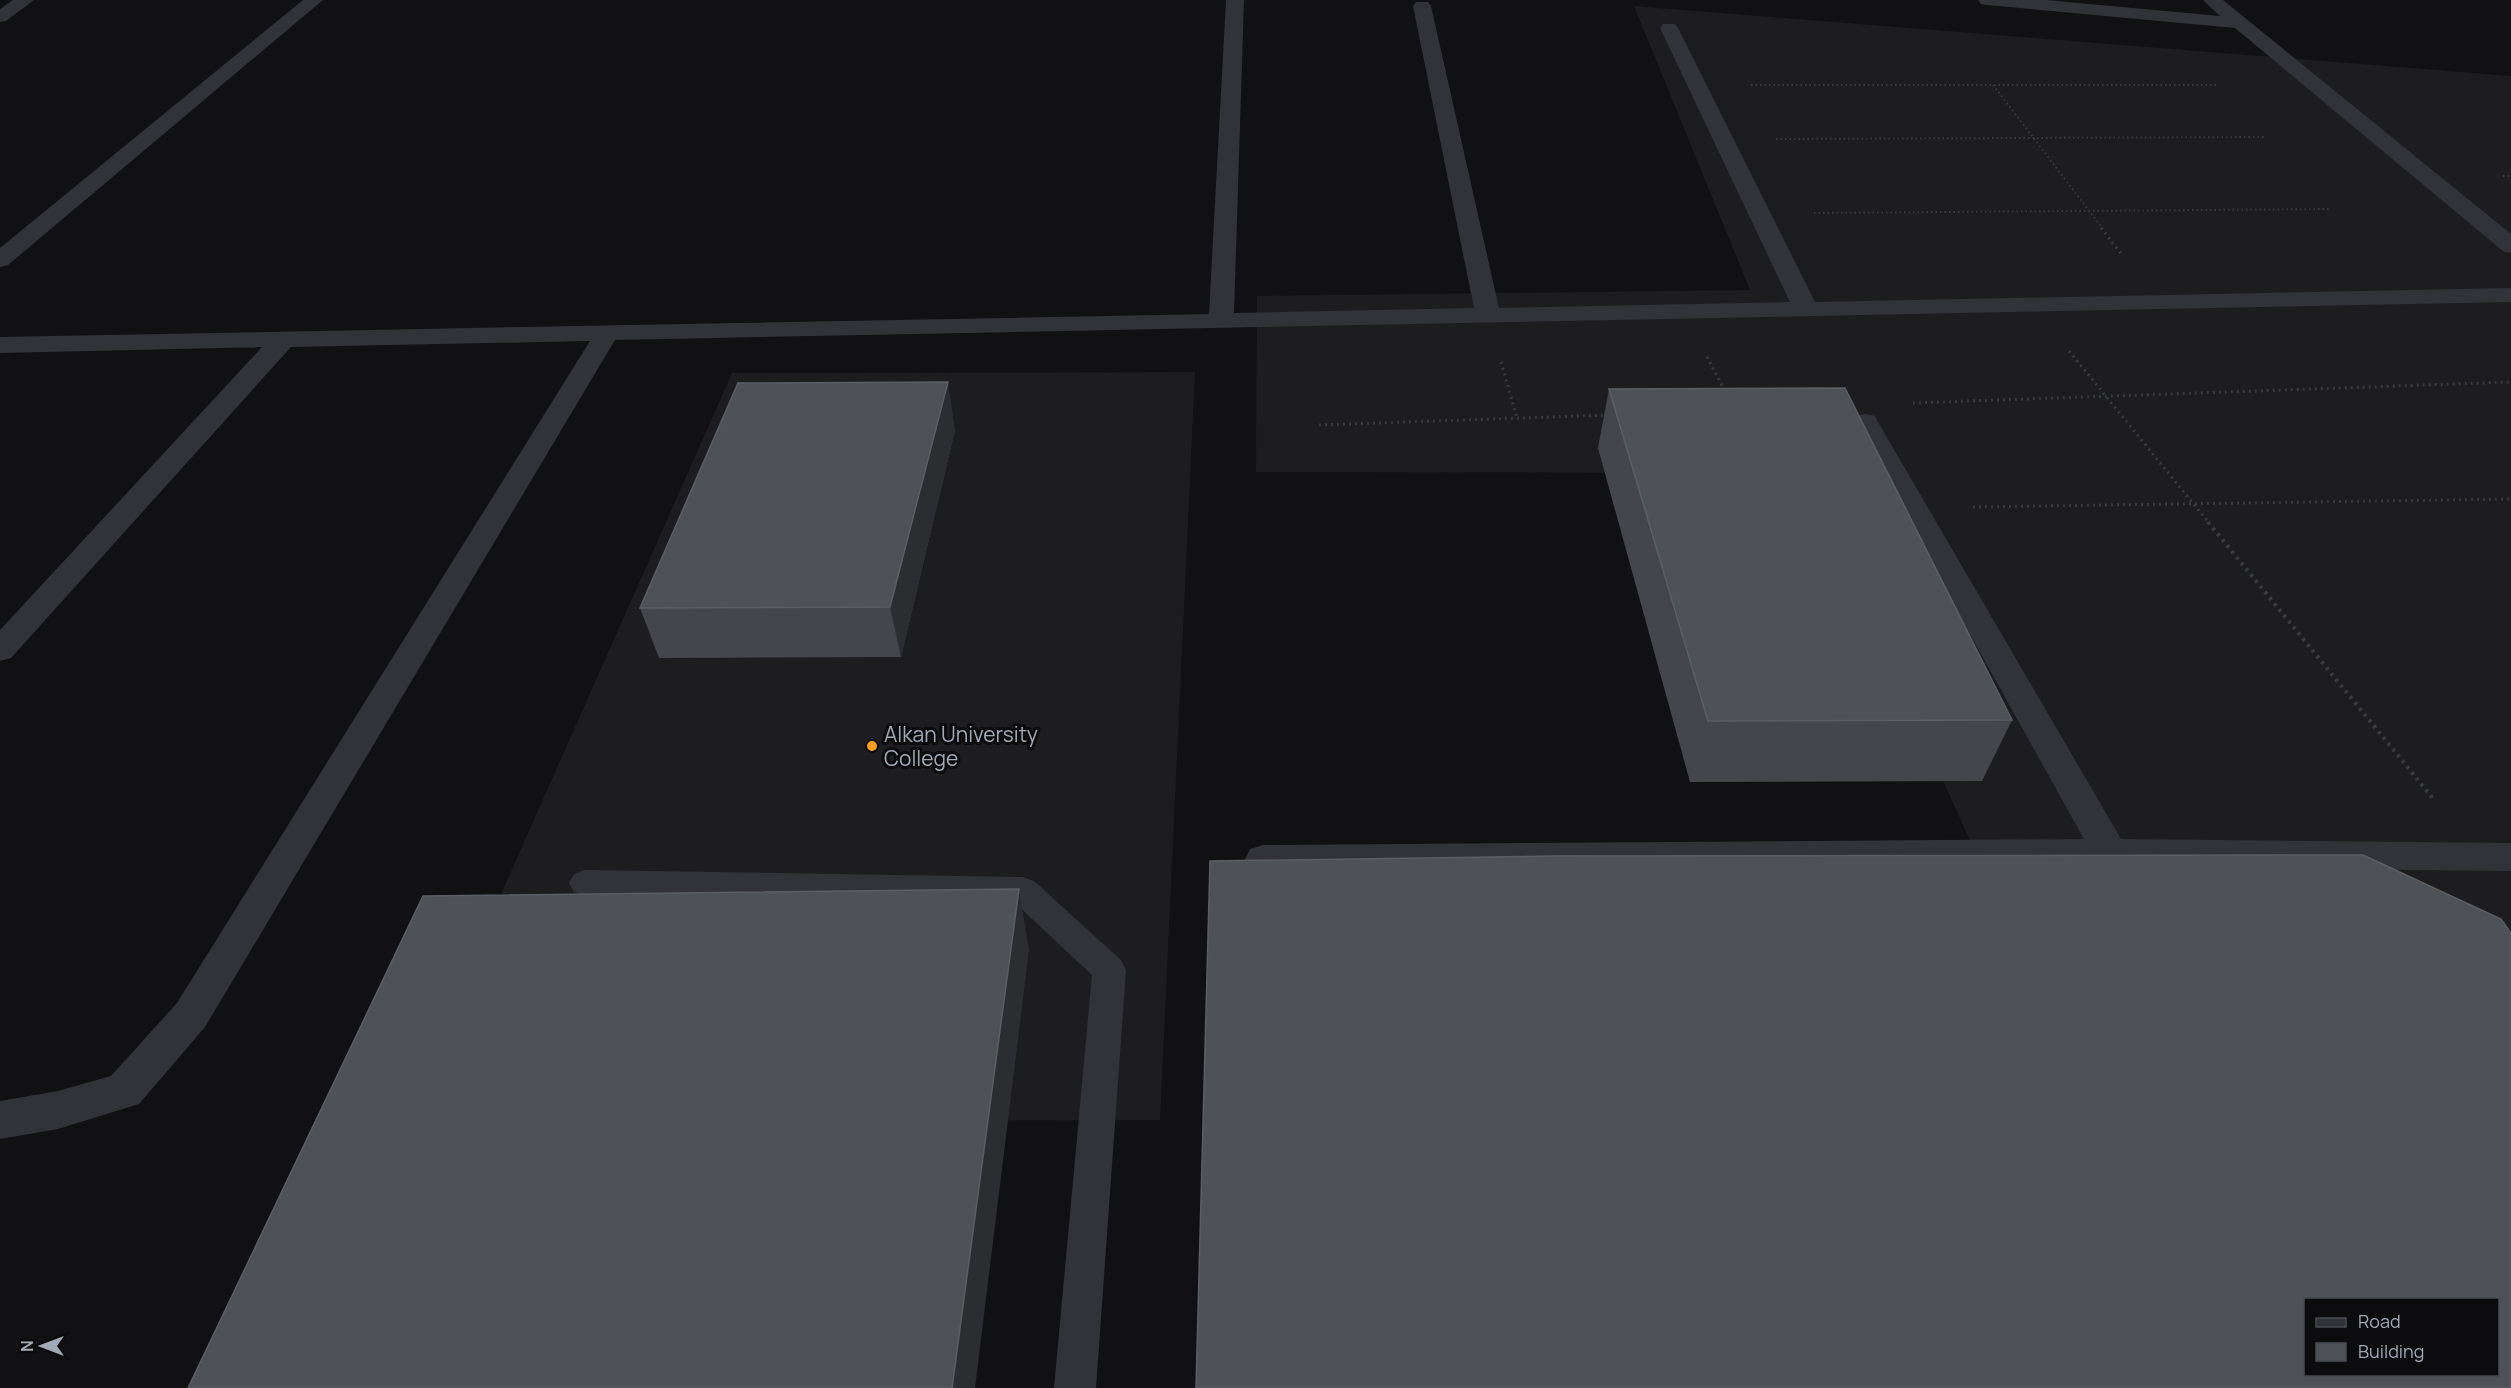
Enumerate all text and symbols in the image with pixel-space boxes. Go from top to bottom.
place label: Alkan University College [884,720,1038,772]
marker: Alkan University College [865,739,879,753]
legend [2304,1298,2499,1376]
text: Road [2358,1309,2401,1333]
north arrow [12,1316,72,1376]
text: Building [2358,1339,2424,1363]
text: N [16,1340,38,1352]

